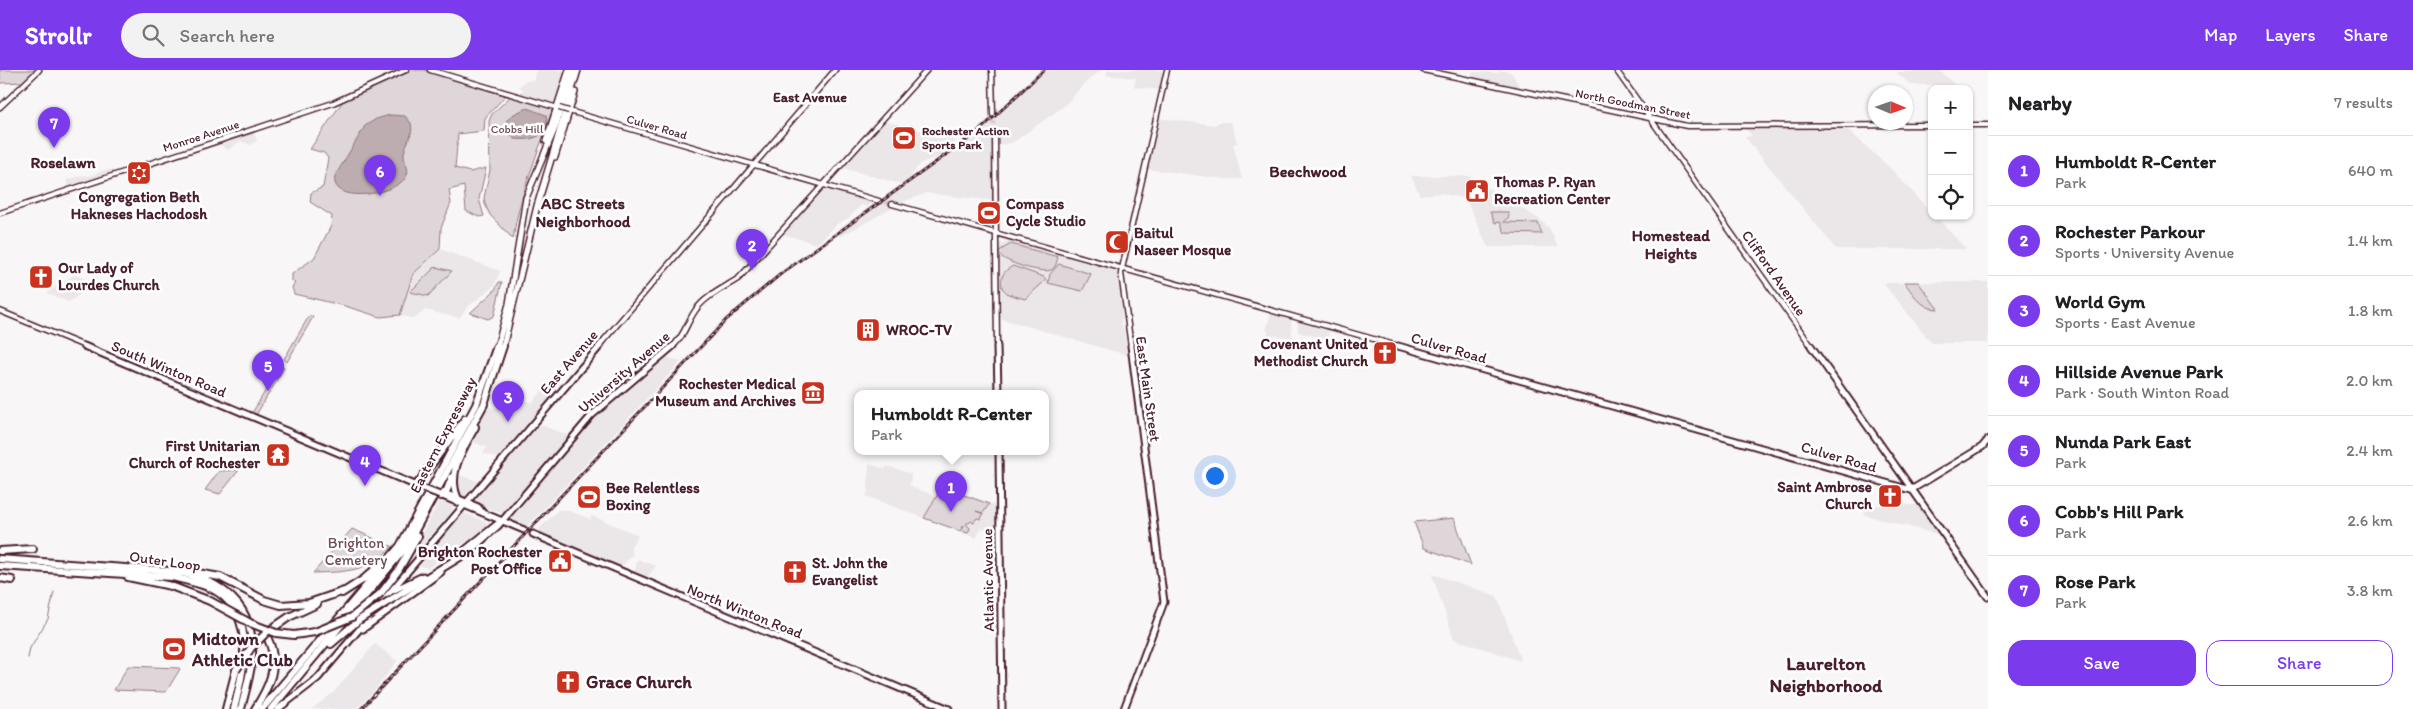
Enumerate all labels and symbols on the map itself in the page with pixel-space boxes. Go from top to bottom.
north arrow [1868,85,1913,130]
street label: North Goodman Street [1574,86,1692,122]
district label: East Avenue [773,89,847,106]
pin: 7 [38,107,70,148]
street label: Culver Road [625,112,689,142]
street label: Monroe Avenue [161,117,241,155]
park label: Cobbs Hill [491,122,544,136]
place label: Rochester Action Sports Park [922,124,1010,153]
sports icon: Rochester Action Sports Park [891,125,917,151]
district label: Roselawn [30,153,97,172]
pin: 6 [364,155,396,196]
synagogue icon: Congregation Beth Hakneses Hachodosh [126,160,152,186]
district label: Beechwood [1269,162,1347,181]
place label: Thomas P. Ryan Recreation Center [1493,173,1611,208]
public building icon: Thomas P. Ryan Recreation Center [1464,178,1490,204]
place label: Congregation Beth Hakneses Hachodosh [71,188,208,223]
district label: ABC Streets Neighborhood [536,194,631,232]
place label: Compass Cycle Studio [1006,195,1086,231]
sports icon: Compass Cycle Studio [976,200,1002,226]
place label: Baitul Naseer Mosque [1134,224,1231,260]
district label: Homestead Heights [1632,226,1710,264]
street label: Clifford Avenue [1738,227,1810,319]
pin: 2 [736,229,768,270]
mosque icon: Baitul Naseer Mosque [1104,229,1130,255]
place label: Our Lady of Lourdes Church [58,259,160,294]
church icon: Our Lady of Lourdes Church [28,264,54,290]
building icon: WROC-TV [855,317,881,343]
place label: WROC-TV [886,321,952,339]
street label: East Avenue [536,326,602,398]
street label: University Avenue [574,327,674,417]
street label: Culver Road [1409,329,1490,368]
street label: East Main Street [1132,335,1164,443]
place label: Covenant United Methodist Church [1254,335,1369,370]
street label: South Winton Road [109,337,229,401]
church icon: Covenant United Methodist Church [1372,340,1398,366]
pin: 5 [252,350,284,391]
street label: Eastern Expressway [406,374,480,496]
place label: Rochester Medical Museum and Archives [655,375,797,410]
museum icon: Rochester Medical Museum and Archives [800,380,826,406]
pin: 3 [492,381,524,422]
place label: First Unitarian Church of Rochester [129,437,261,472]
street label: Culver Road [1799,438,1880,477]
temple icon: First Unitarian Church of Rochester [265,442,291,468]
pin: 4 [349,445,381,486]
your location [1202,463,1228,489]
pin: 1 [935,471,967,512]
place label: Saint Ambrose Church [1777,478,1873,513]
place label: Bee Relentless Boxing [606,479,700,515]
church icon: Saint Ambrose Church [1877,483,1903,509]
sports icon: Bee Relentless Boxing [576,484,602,510]
street label: Atlantic Avenue [978,528,998,632]
park label: Brighton Cemetery [325,534,387,569]
place label: Brighton Rochester Post Office [418,543,543,578]
street label: Outer Loop [128,547,202,575]
public building icon: Brighton Rochester Post Office [547,548,573,574]
place label: St. John the Evangelist [812,554,888,590]
church icon: St. John the Evangelist [782,559,808,585]
street label: North Winton Road [684,580,806,643]
place label: Midtown Athletic Club [191,628,293,671]
sports icon: Midtown Athletic Club [161,636,187,662]
district label: Laurelton Neighborhood [1770,652,1883,697]
church icon: Grace Church [555,669,581,695]
place label: Grace Church [586,671,692,693]

